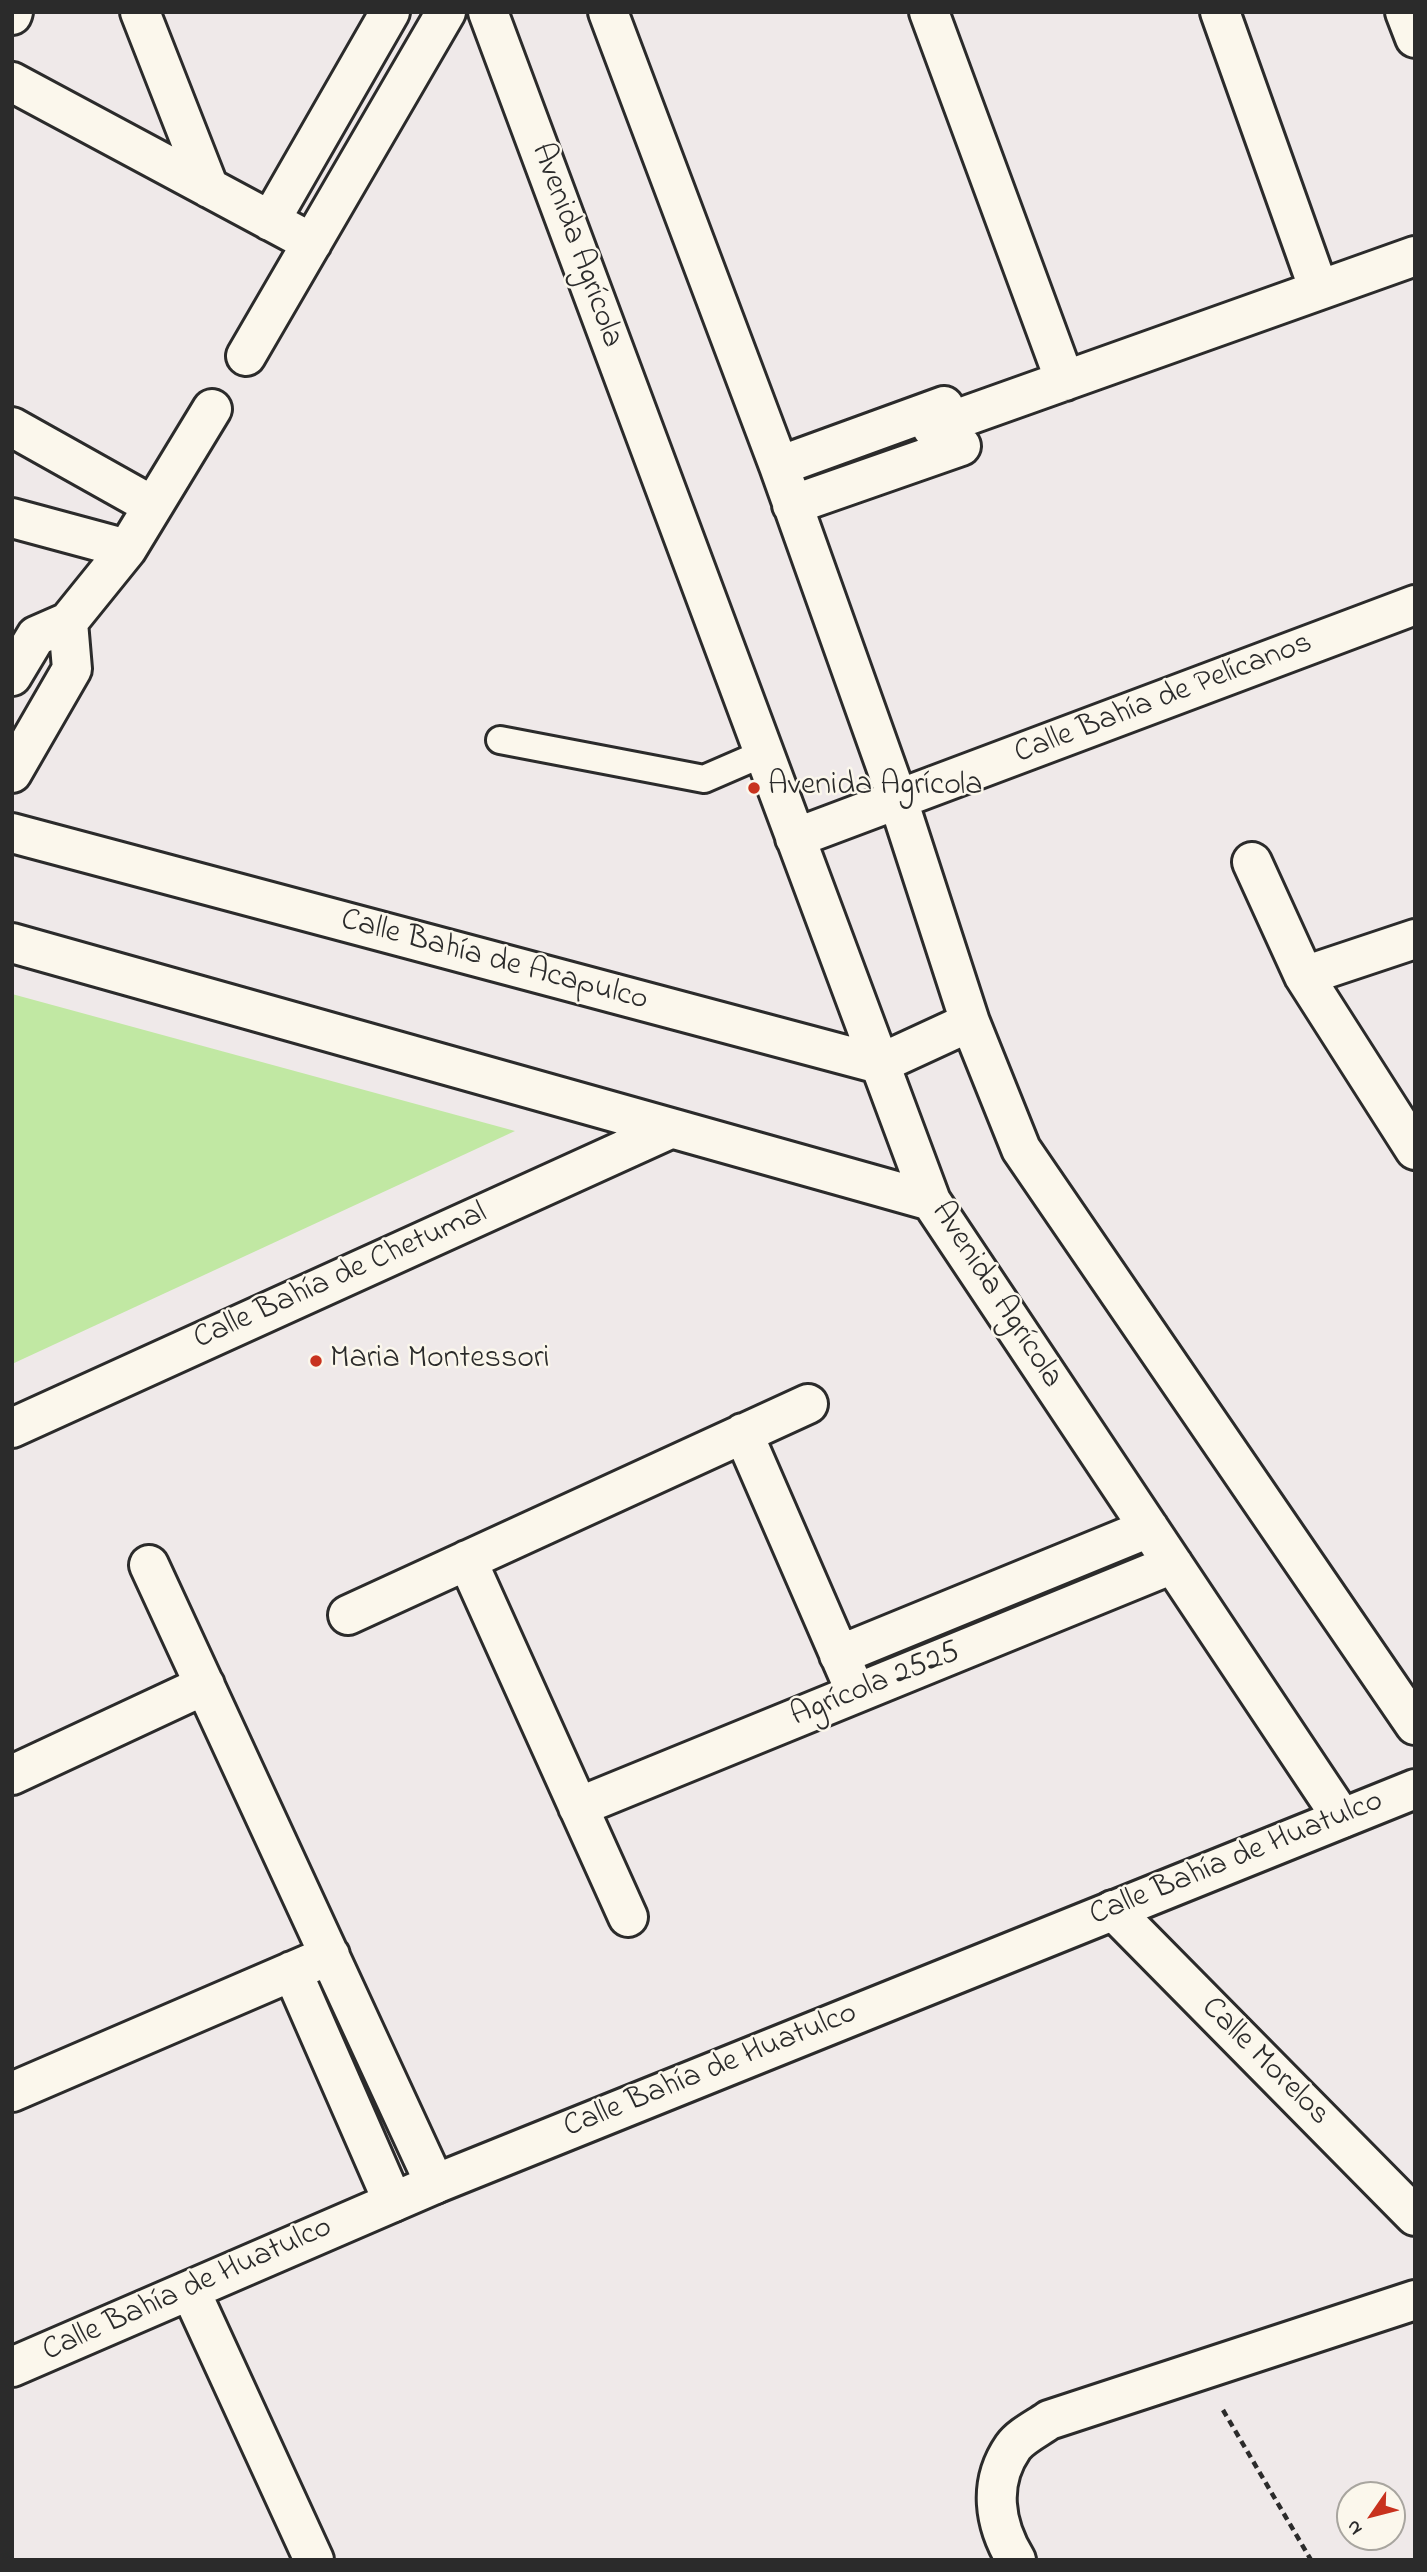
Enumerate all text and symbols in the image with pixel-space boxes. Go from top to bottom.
street label: Avenida Agrícola [520,139,630,353]
street label: Calle Bahía de Pelícanos [1010,626,1318,774]
place label: Avenida Agrícola [768,769,982,807]
marker: Avenida Agrícola [746,780,762,796]
street label: Calle Bahía de Acapulco [336,903,652,1021]
street label: Calle Bahía de Chetumal [188,1196,494,1360]
street label: Avenida Agrícola [920,1196,1070,1396]
place label: Maria Montessori [330,1342,549,1380]
marker: Maria Montessori [308,1353,324,1369]
street label: Agrícola 2525 [786,1635,966,1737]
street label: Calle Bahía de Huatulco [1085,1784,1389,1936]
street label: Calle Morelos [1192,1991,1336,2135]
street label: Calle Bahía de Huatulco [559,1996,863,2148]
street label: Calle Bahía de Huatulco [37,2210,339,2372]
north arrow [1336,2481,1406,2551]
text: N [1340,2514,1370,2540]

